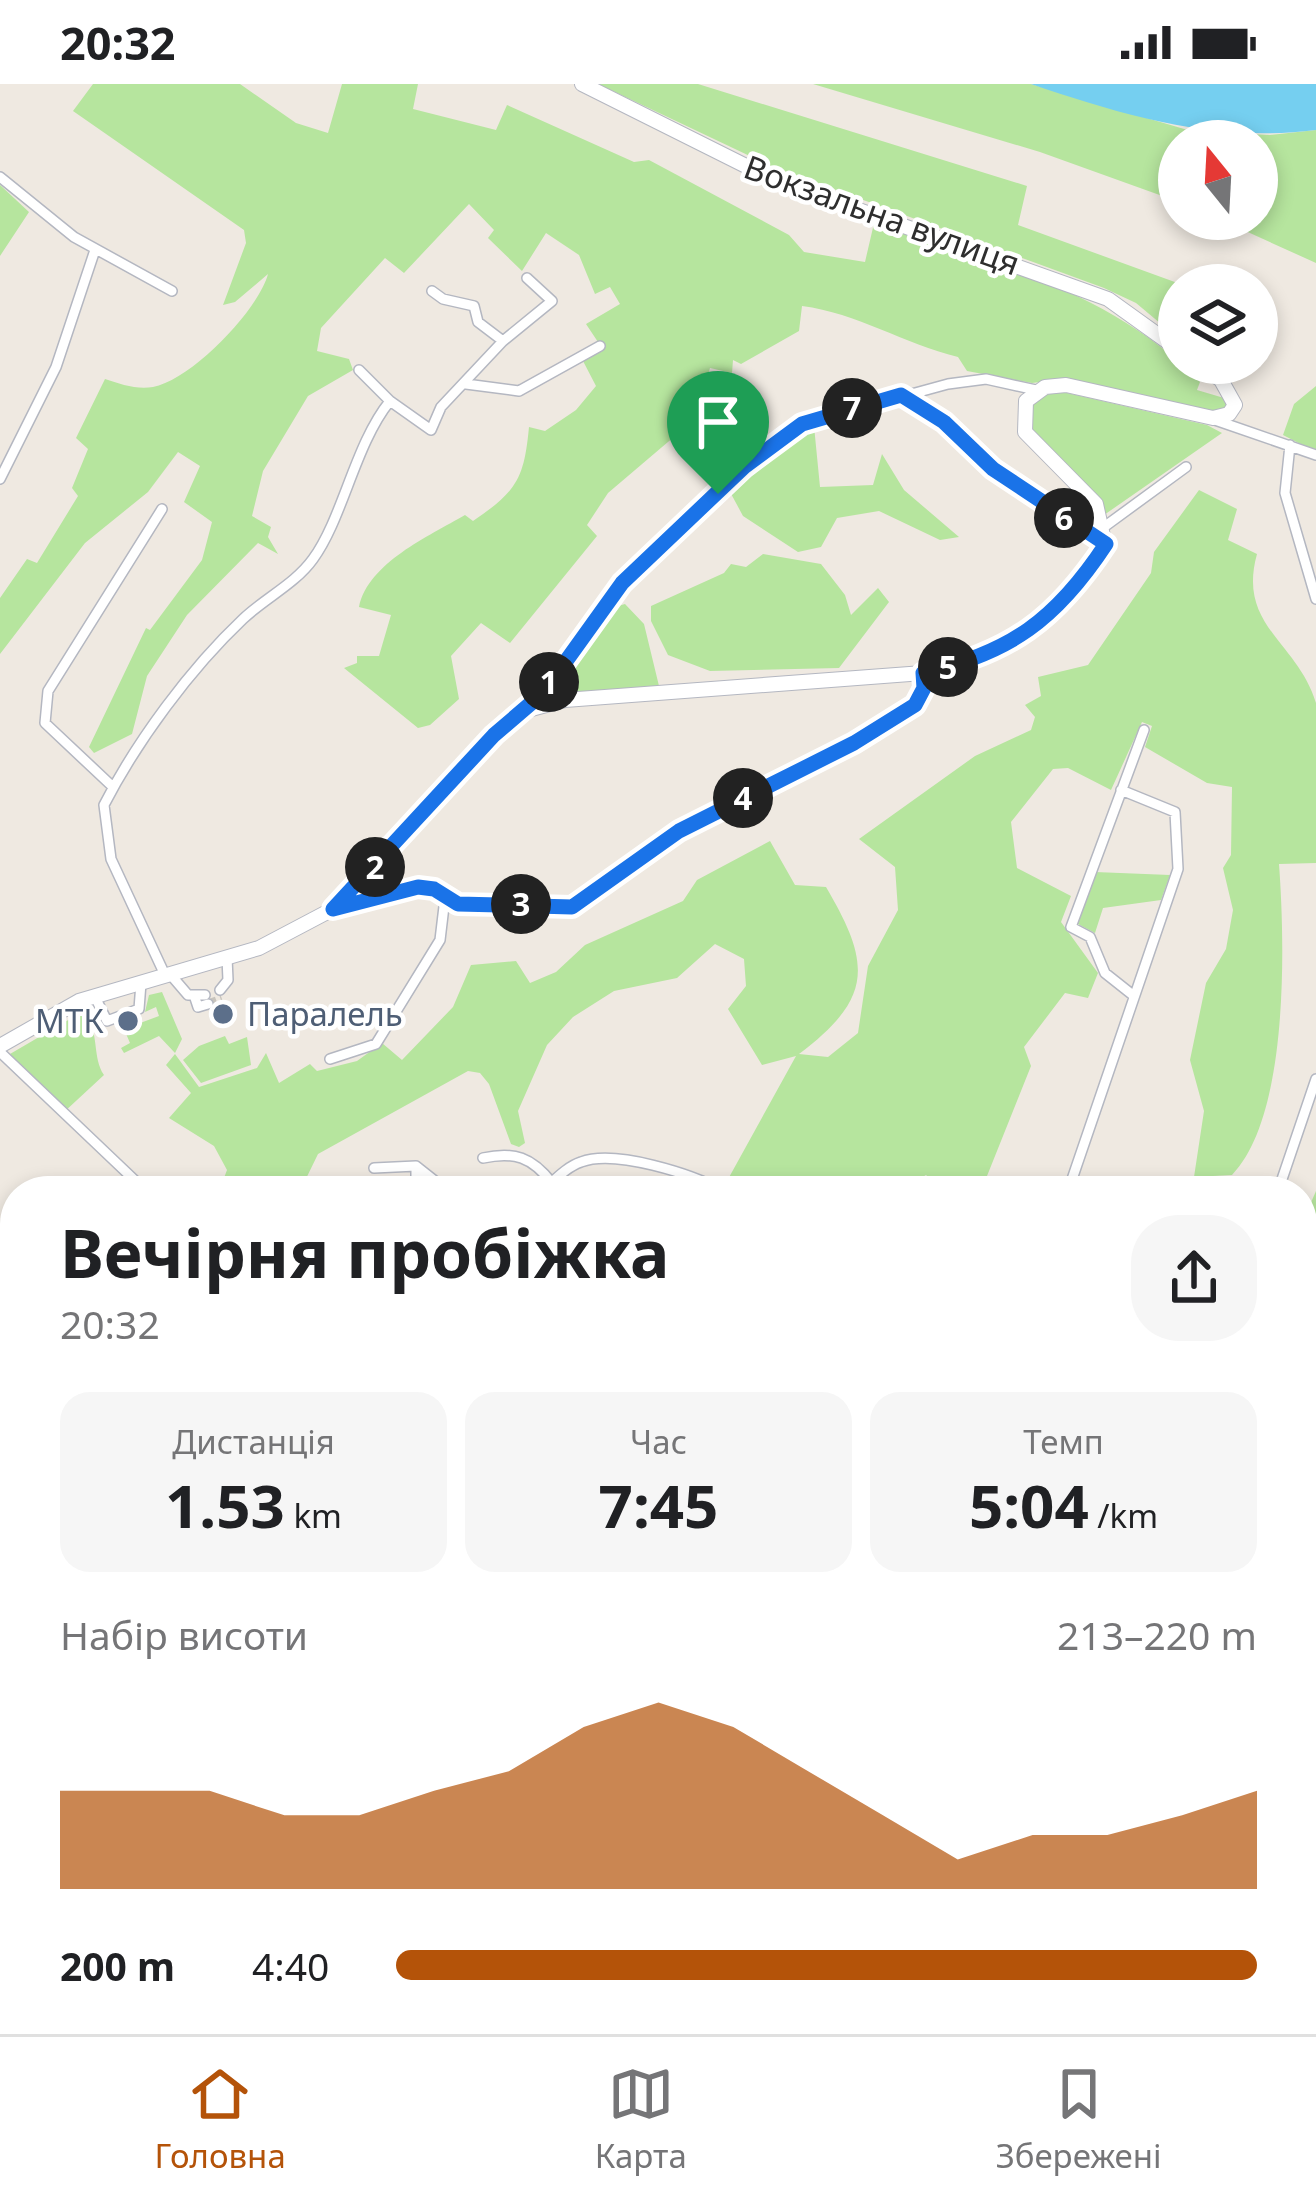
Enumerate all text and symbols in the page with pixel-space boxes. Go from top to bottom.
text: 20:32 [60,12,176,73]
north arrow [1158,120,1278,240]
map controls [1158,120,1278,384]
street label: Вокзальна вулиця [738,144,1026,285]
button: layers [1158,264,1278,384]
pin [667,371,769,494]
pin: 7 [822,378,882,438]
text: 7 [843,385,861,430]
icon: arrive [685,389,751,455]
pin: 6 [1034,488,1094,548]
text: 6 [1055,495,1073,540]
pin: 5 [918,637,978,697]
text: 5 [939,644,957,689]
pin: 1 [519,652,579,712]
text: 1 [540,659,558,704]
pin: 4 [713,768,773,828]
text: 4 [734,775,752,820]
pin: 2 [345,837,405,897]
text: 2 [366,844,384,889]
pin: 3 [491,874,551,934]
text: 3 [512,881,530,926]
place label: Паралель [247,991,403,1036]
place label: МТК [35,998,104,1043]
marker: Паралель [210,1001,236,1027]
marker: МТК [115,1008,141,1034]
text: Вечірня пробіжка [60,1207,669,1297]
button: share [1131,1215,1257,1341]
text: 20:32 [60,1297,160,1350]
text: Дистанція [172,1419,335,1464]
text: Час [630,1419,687,1464]
text: Темп [1023,1419,1104,1464]
text: 1.53 [165,1464,285,1546]
text: 7:45 [599,1464,718,1546]
text: 5:04 [969,1464,1089,1546]
text: km [285,1493,342,1538]
text: /km [1089,1493,1158,1538]
text: Набір висоти [60,1608,308,1661]
text: 213–220 m [1057,1608,1257,1661]
text: 200 m [60,1939,175,1992]
text: 4:40 [252,1939,329,1992]
tab: Головна [154,2061,286,2178]
tab: Карта [595,2061,687,2178]
tab: Збережені [996,2061,1162,2178]

